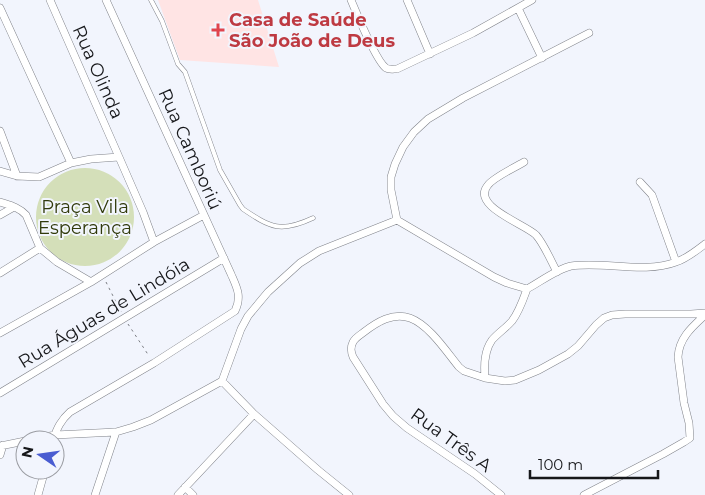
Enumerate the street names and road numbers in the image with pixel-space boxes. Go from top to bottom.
street label: Rua Olinda [68,22,128,122]
street label: Rua Camboriú [153,85,227,213]
street label: Rua Águas de Lindóia [14,253,194,373]
street label: Rua Três A [406,403,496,477]

